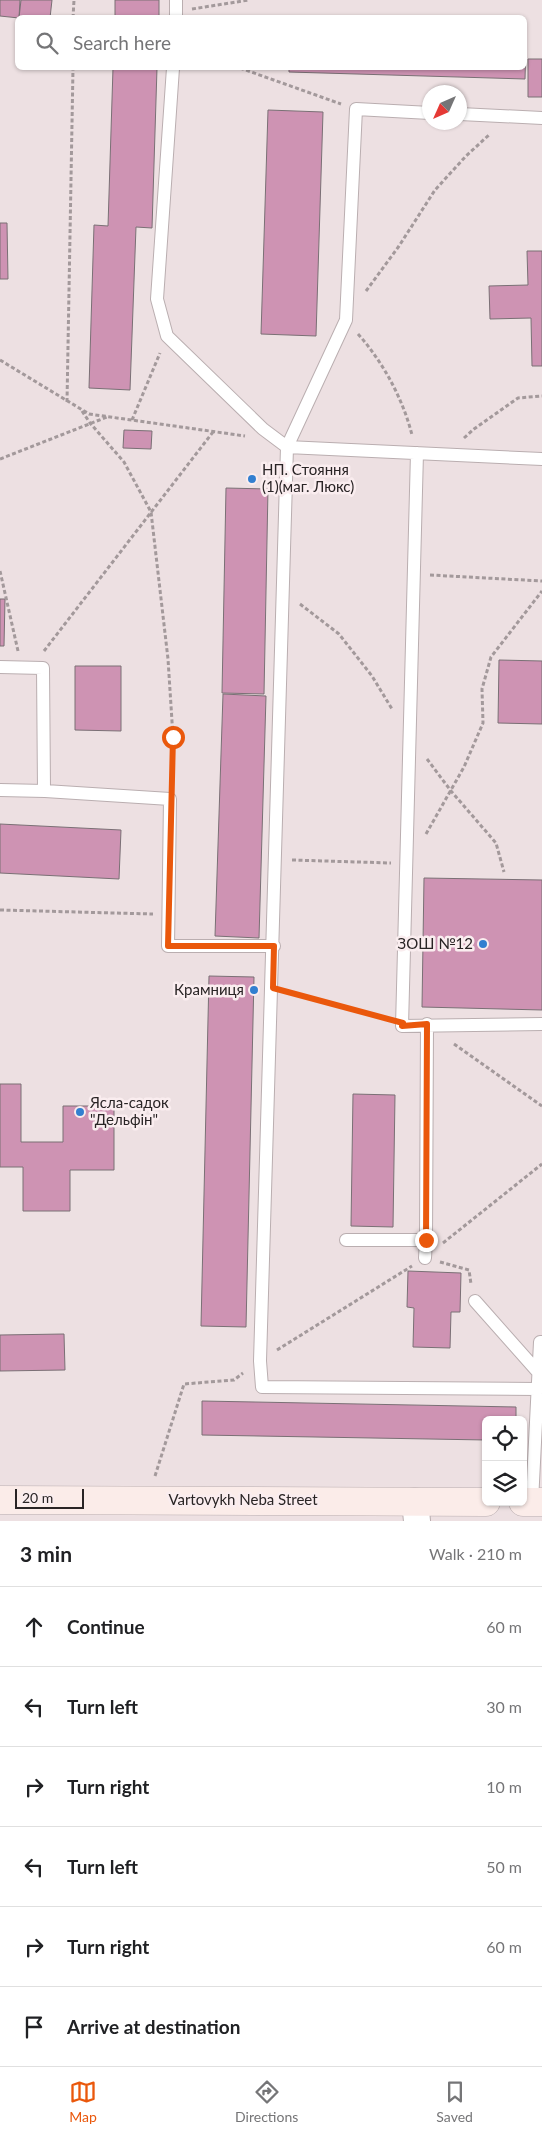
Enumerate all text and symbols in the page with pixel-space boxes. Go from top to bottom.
search box [15,15,527,70]
icon: search [33,29,61,57]
text: Search here [73,31,171,54]
north arrow [422,85,467,130]
place label: НП. Стояння (1)(маг. Люкс) [262,460,354,495]
marker: НП. Стояння (1)(маг. Люкс) [246,473,258,485]
route start [162,726,185,749]
place label: ЗОШ №12 [398,934,473,952]
marker: ЗОШ №12 [477,938,489,950]
place label: Крамниця [174,980,244,998]
marker: Крамниця [248,984,260,996]
place label: Ясла-садок "Дельфін" [89,1093,169,1128]
marker: Ясла-садок "Дельфін" [74,1106,86,1118]
route end [415,1229,438,1252]
map controls [482,1416,527,1506]
button: locate [482,1416,527,1461]
button: layers [482,1461,527,1506]
scale bar [15,1486,84,1509]
text: 20 m [22,1489,53,1506]
street label: Vartovykh Neba Street [168,1490,318,1508]
text: 3 min [20,1541,72,1566]
text: Walk · 210 m [429,1544,522,1563]
icon: ahead [20,1613,48,1641]
text: Continue [67,1615,145,1638]
text: 60 m [486,1617,522,1636]
icon: left [20,1693,48,1721]
text: Turn left [67,1695,138,1718]
text: 30 m [486,1697,522,1716]
icon: right [20,1773,48,1801]
text: Turn right [67,1775,149,1798]
text: 10 m [486,1777,522,1796]
icon: left [20,1853,48,1881]
text: Turn left [67,1855,138,1878]
text: 50 m [486,1857,522,1876]
icon: right [20,1933,48,1961]
text: Turn right [67,1935,149,1958]
text: 60 m [486,1937,522,1956]
icon: arrive [20,2013,48,2041]
text: Arrive at destination [67,2015,240,2038]
tab: Map [69,2078,97,2125]
tab: Directions [235,2078,298,2125]
tab: Saved [436,2078,473,2125]

